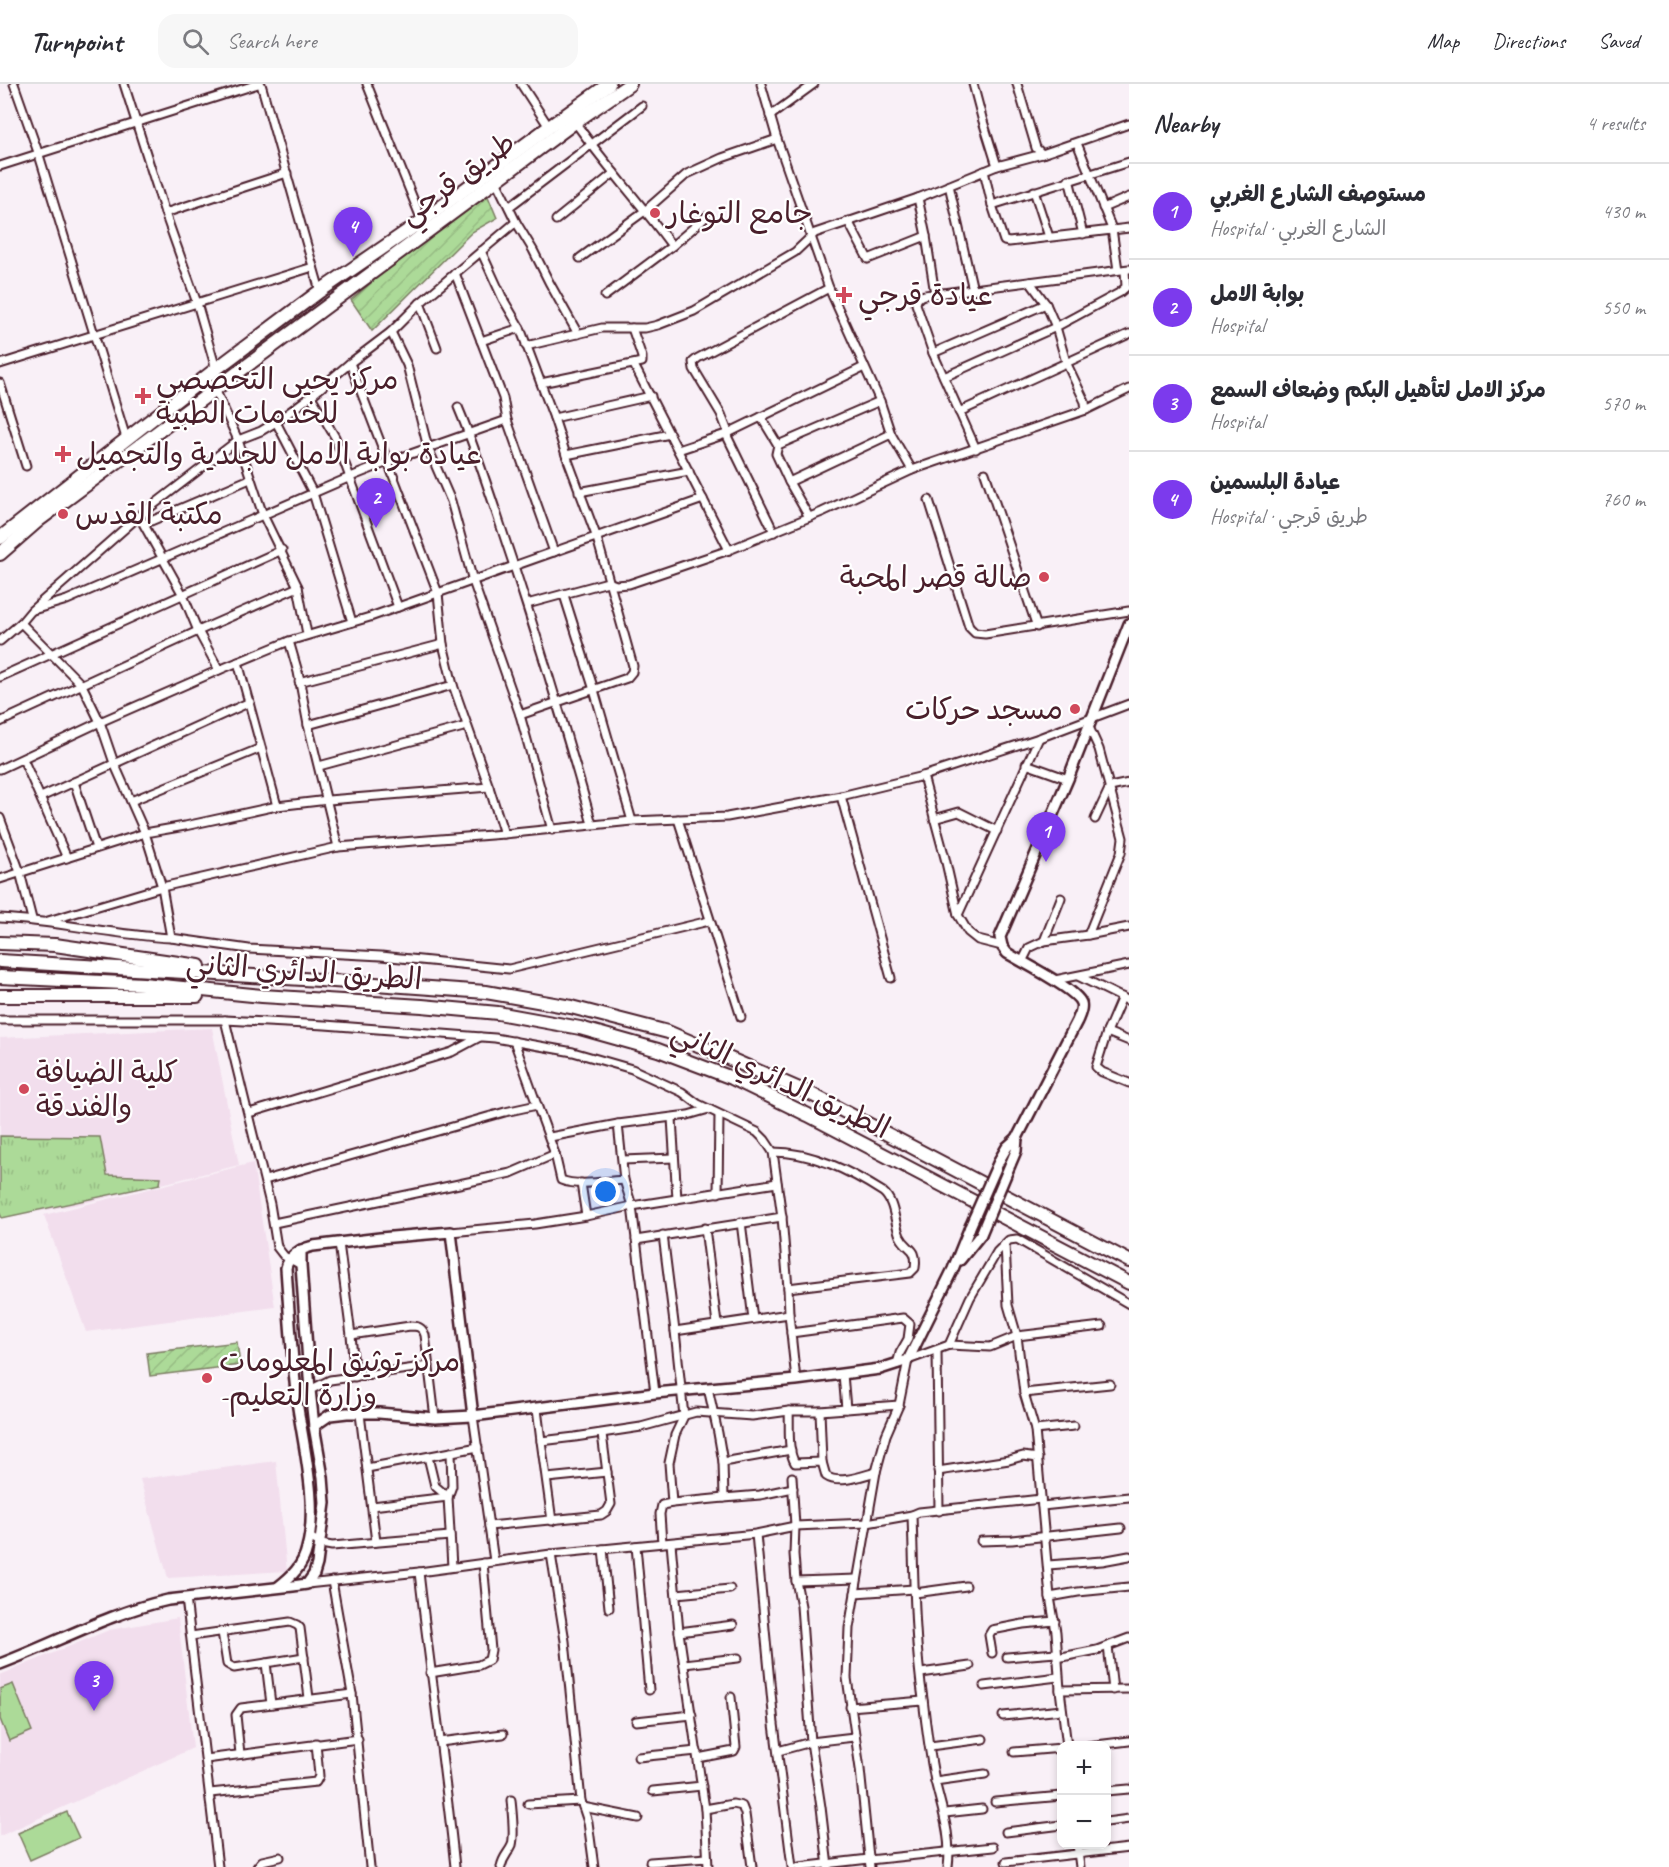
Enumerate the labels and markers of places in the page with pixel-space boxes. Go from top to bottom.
place label: جامع التوغار [664,194,813,235]
marker: جامع التوغار [648,206,662,220]
pin: 4 [334,208,372,257]
place label: عيادة قرجي [858,276,993,321]
marker: عيادة قرجي [835,286,853,304]
place label: مركز يحيى التخصصي للخدمات الطبية [156,360,398,432]
marker: مركز يحيى التخصصي للخدمات الطبية [134,387,152,405]
place label: عيادة بوابة الامل للجلدية والتجميل [76,435,482,473]
marker: عيادة بوابة الامل للجلدية والتجميل [54,445,72,463]
pin: 2 [356,478,395,528]
place label: مكتبة القدس [75,495,223,533]
marker: مكتبة القدس [56,507,70,521]
place label: صالة قصر المحبة [840,558,1032,596]
marker: صالة قصر المحبة [1037,570,1051,584]
place label: مسجد حركات [905,690,1063,728]
marker: مسجد حركات [1068,702,1082,716]
pin: 1 [1026,812,1066,862]
place label: كلية الضيافة والفندقة [36,1053,178,1125]
marker: كلية الضيافة والفندقة [17,1082,31,1096]
place label: مركز توثيق المعلومات -وزارة التعليم [219,1342,460,1417]
marker: مركز توثيق المعلومات -وزارة التعليم [200,1371,214,1385]
pin: 3 [74,1662,113,1711]

